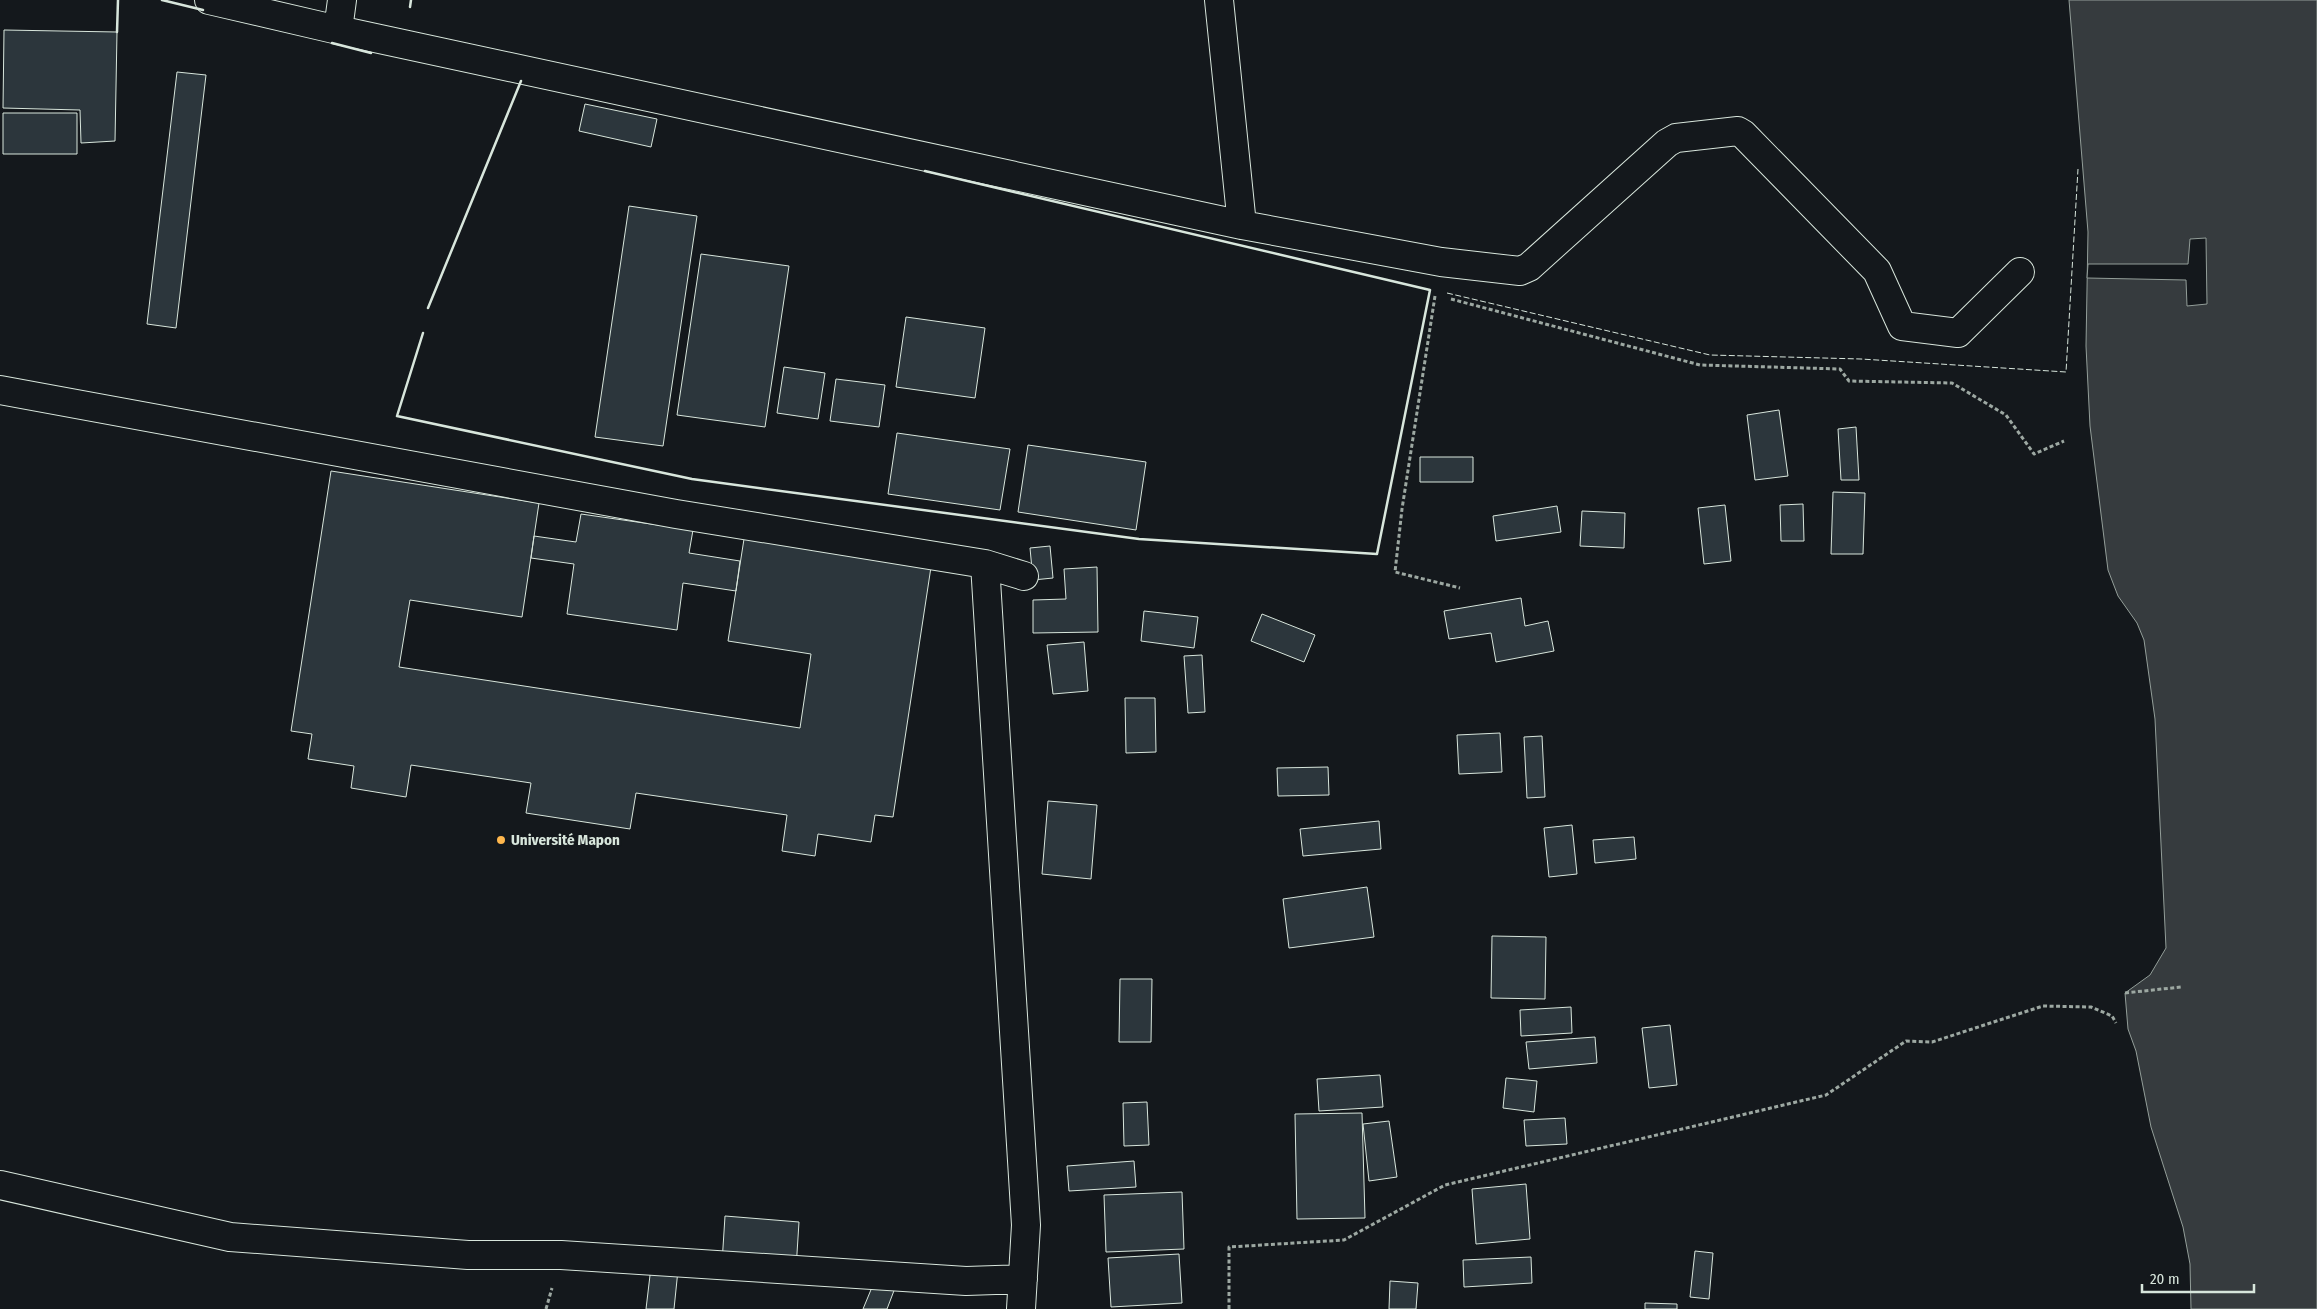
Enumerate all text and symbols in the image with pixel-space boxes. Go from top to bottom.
place label: Université Mapon [511,831,620,849]
marker: Université Mapon [495,834,507,846]
scale bar [2142,1262,2254,1294]
text: 20 m [2150,1270,2180,1288]

